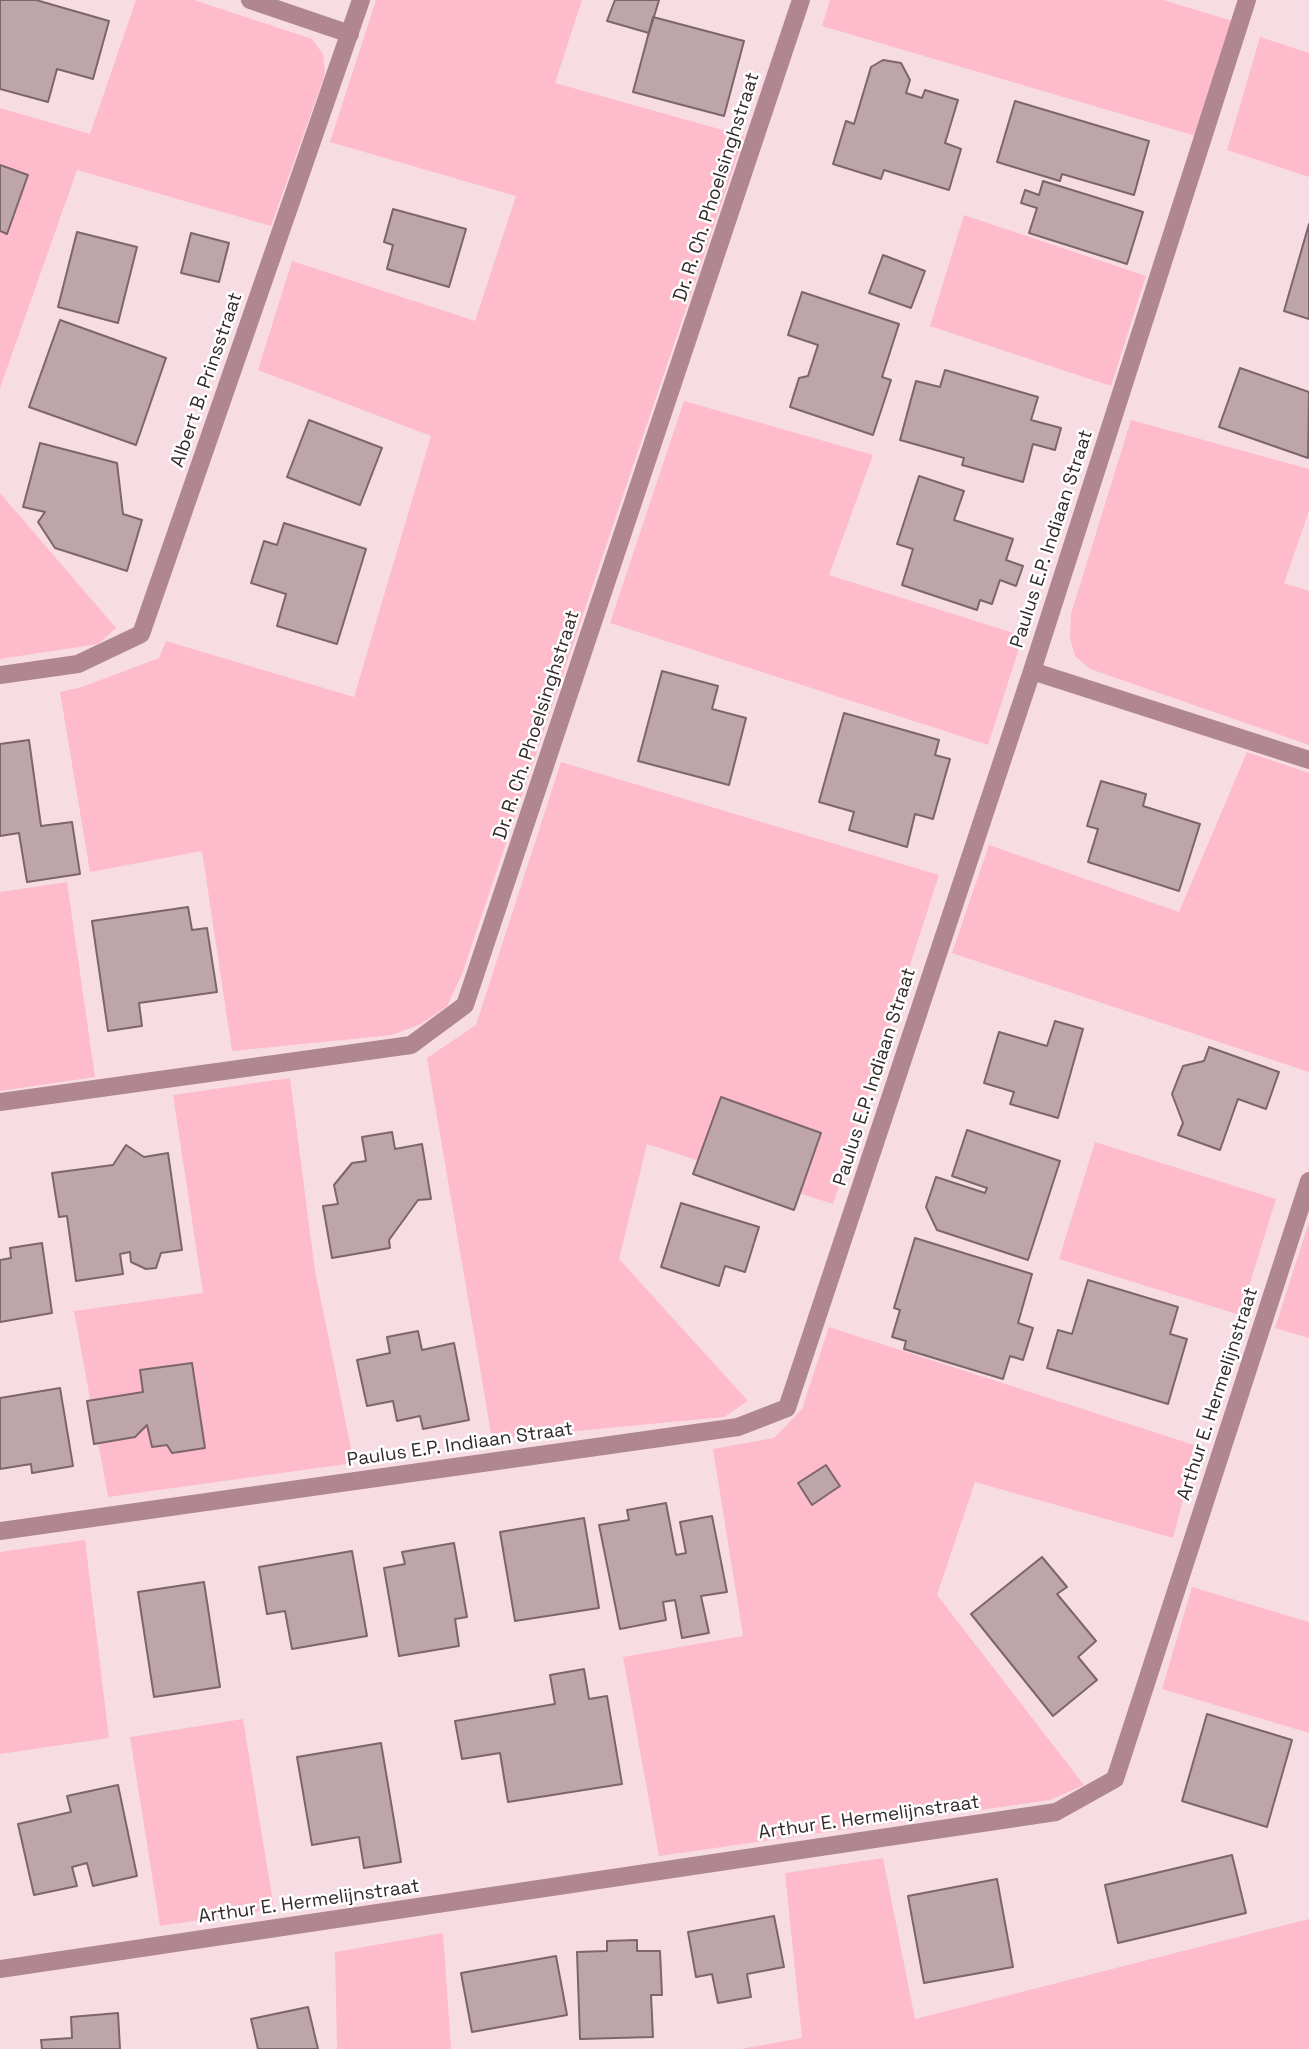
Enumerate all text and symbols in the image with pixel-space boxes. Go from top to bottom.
street label: Dr. R. Ch. Phoelsinghstraat [669,69,765,305]
street label: Albert B. Prinsstraat [166,290,248,470]
street label: Paulus E.P. Indiaan Straat [1006,427,1098,651]
street label: Dr. R. Ch. Phoelsinghstraat [489,607,585,843]
street label: Paulus E.P. Indiaan Straat [829,965,921,1189]
street label: Arthur E. Hermelijnstraat [1173,1284,1263,1504]
street label: Paulus E.P. Indiaan Straat [346,1418,574,1472]
street label: Arthur E. Hermelijnstraat [757,1791,981,1845]
street label: Arthur E. Hermelijnstraat [197,1875,421,1929]

